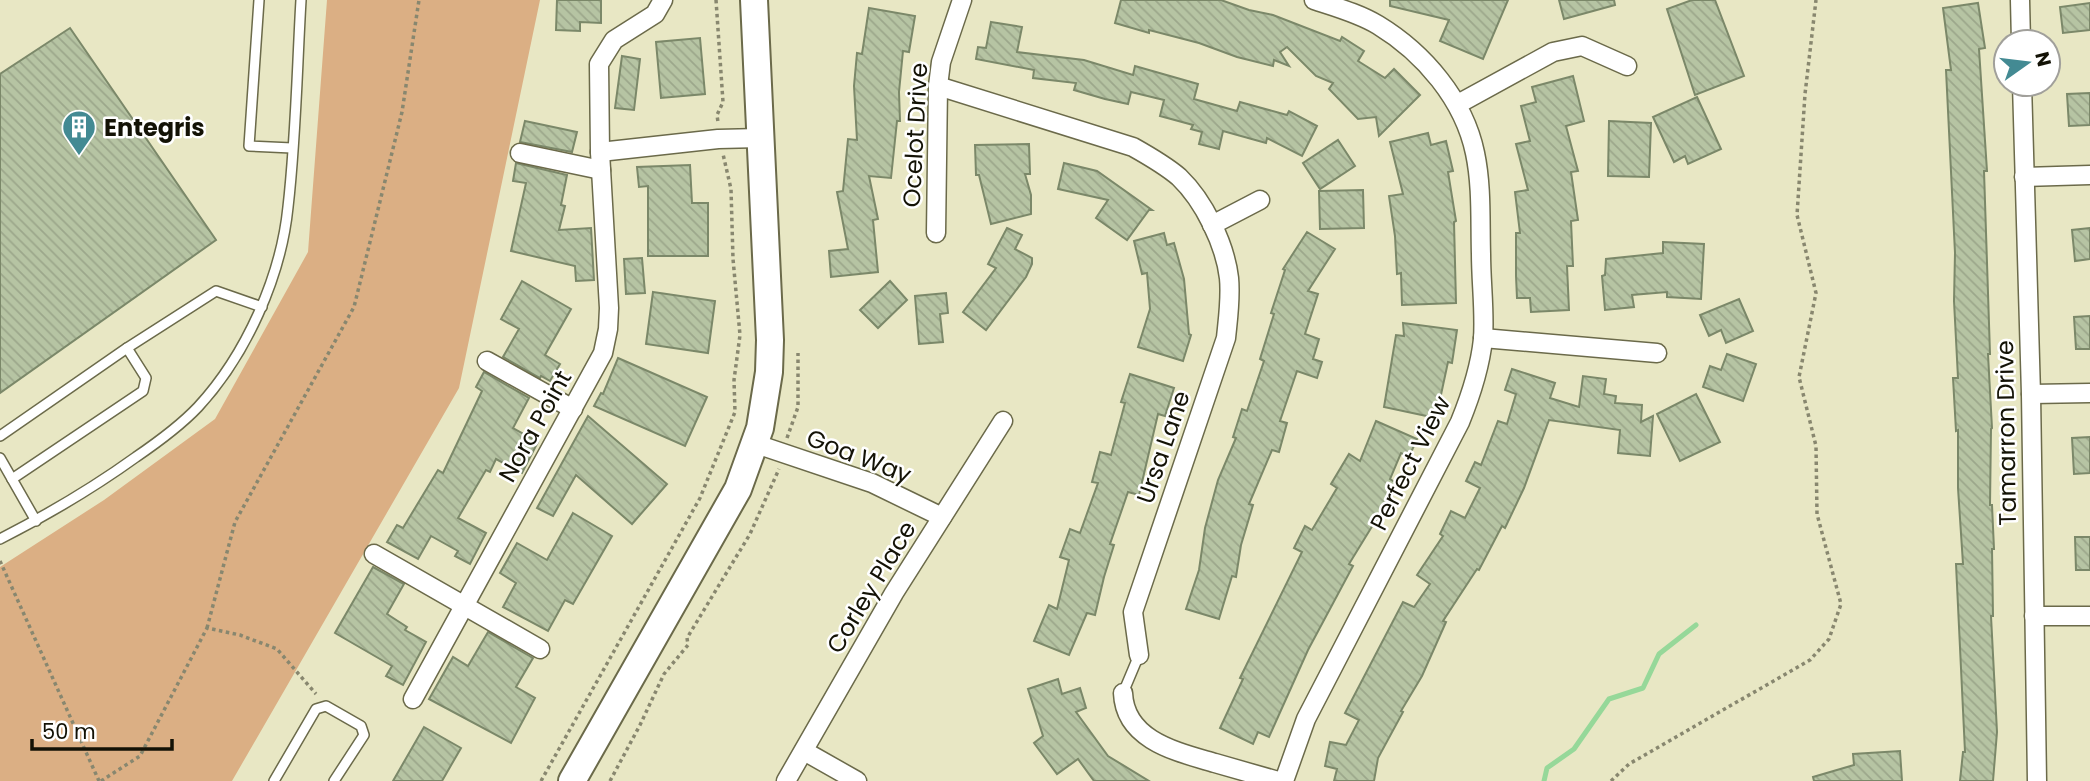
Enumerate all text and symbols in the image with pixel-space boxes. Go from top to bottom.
north arrow [1992,28,2062,98]
text: N [2028,49,2058,69]
street label: Ocelot Drive [895,62,935,208]
building icon: Entegris [60,108,98,157]
place label: Entegris [104,111,205,144]
street label: Tamarron Drive [1988,340,2024,526]
street label: Nora Point [491,364,579,488]
street label: Ursa Lane [1128,386,1198,508]
street label: Perfect View [1362,390,1458,536]
street label: Goa Way [802,421,917,491]
street label: Corley Place [818,515,924,659]
scale bar [32,708,172,752]
text: 50 m [42,717,96,746]

